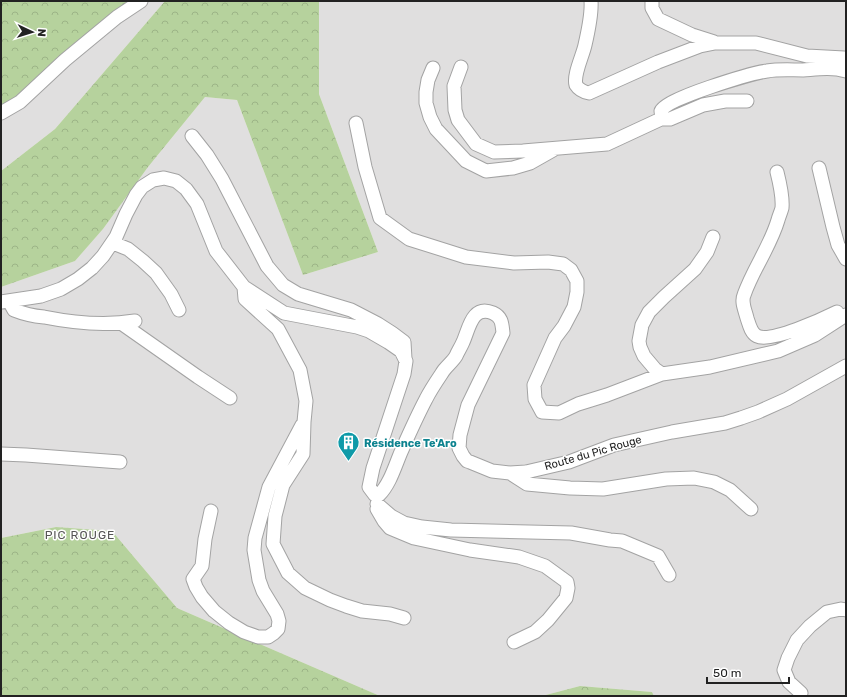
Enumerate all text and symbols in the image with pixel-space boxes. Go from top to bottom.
north arrow [12,12,52,52]
text: N [35,28,48,37]
building icon: Résidence Te'Aro [336,430,362,463]
street label: Route du Pic Rouge [543,433,643,473]
place label: Résidence Te'Aro [364,437,457,450]
district label: PIC ROUGE [45,528,115,542]
scale bar [707,659,789,685]
text: 50 m [713,666,741,680]

